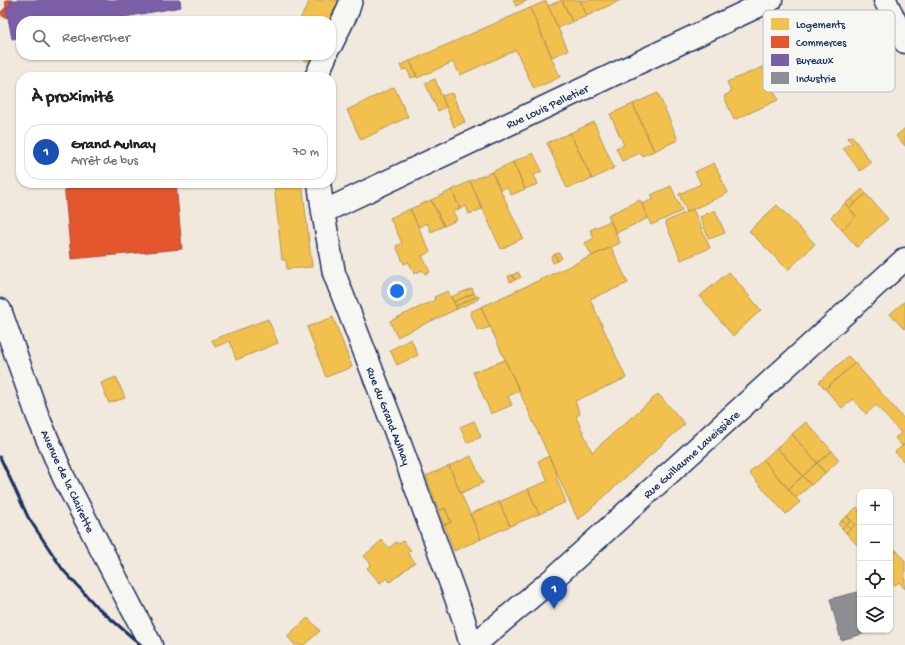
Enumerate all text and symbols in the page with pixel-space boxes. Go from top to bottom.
legend [763,10,895,92]
search box [16,16,336,60]
text: Logements [796,20,846,32]
icon: search [30,27,52,49]
text: Rechercher [62,29,130,47]
text: Commerces [796,38,847,50]
text: Bureaux [795,56,834,68]
text: Industrie [796,74,836,86]
street label: Rue Louis Pelletier [504,82,593,133]
text: À proximité [32,88,113,108]
text: Grand Aulnay [71,136,156,154]
text: 1 [43,145,49,160]
text: 70 m [293,145,319,160]
text: Arrêt de bus [71,154,138,169]
your location [387,281,407,301]
street label: Rue du Grand Aulnay [362,366,412,468]
street label: Rue Guillaume Laveissière [641,408,744,503]
street label: Avenue de la Clairette [36,428,97,536]
map controls [857,489,893,633]
button: + [857,489,893,525]
button: − [857,525,893,561]
button: locate [857,561,893,597]
pin: 1 [541,576,567,609]
button: layers [857,597,893,633]

